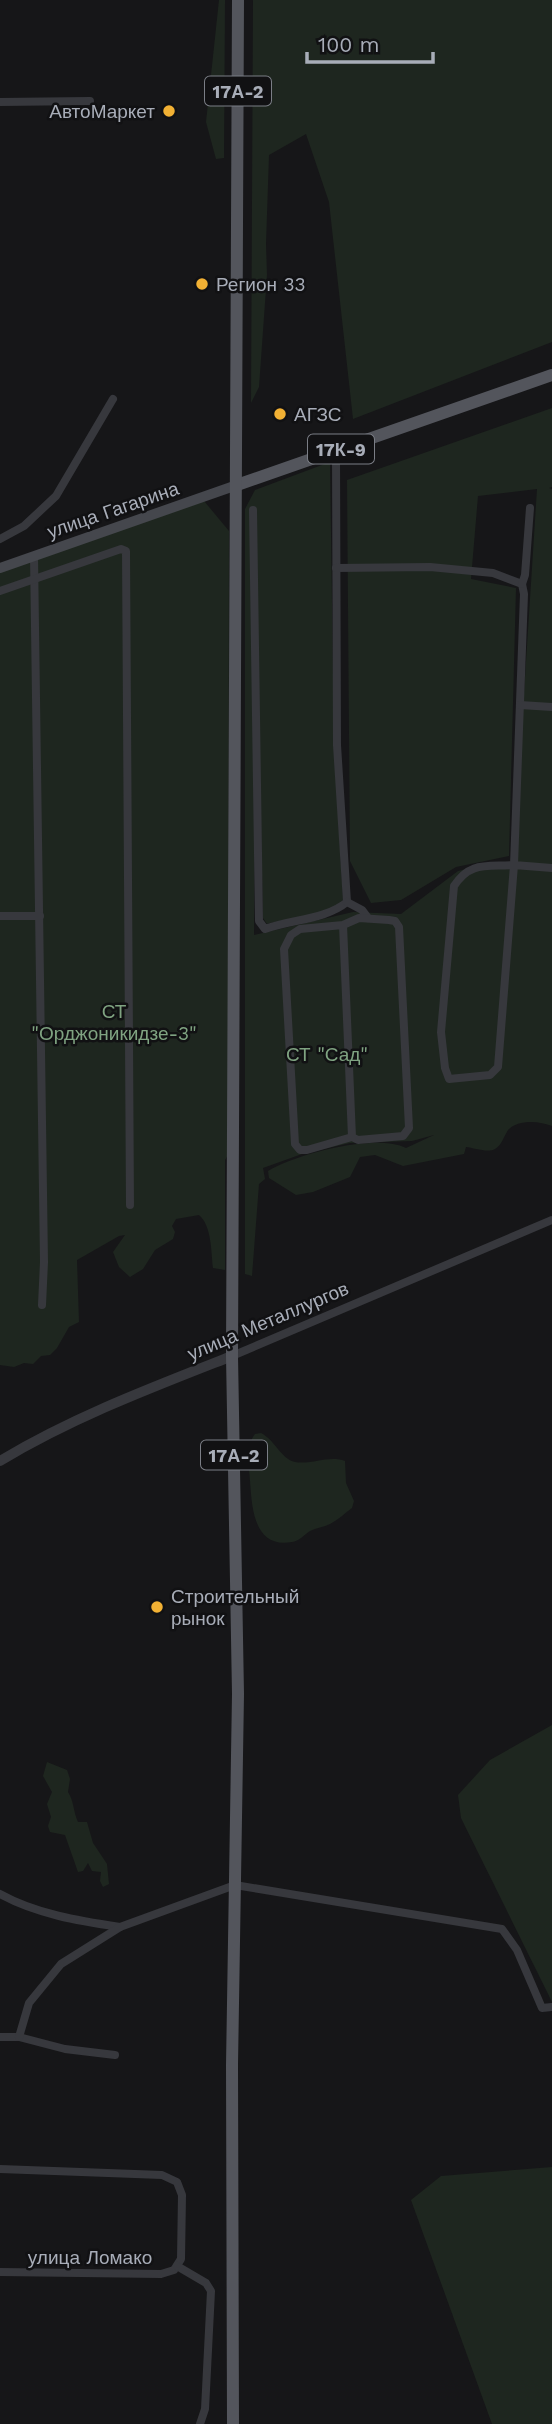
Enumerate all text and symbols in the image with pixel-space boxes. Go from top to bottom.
scale bar [307,21,433,65]
text: 100 m [318,32,380,57]
road number: 17А-2 [205,76,271,106]
place label: АвтоМаркет [49,100,155,123]
marker: АвтоМаркет [161,103,177,119]
place label: Регион 33 [216,273,306,296]
marker: Регион 33 [194,276,210,292]
place label: АГЗС [294,403,342,426]
marker: АГЗС [272,406,288,422]
road number: 17К-9 [308,434,374,463]
street label: улица Гагарина [44,477,182,543]
park label: СТ "Орджоникидзе-3" [31,1000,197,1045]
park label: СТ "Сад" [286,1043,368,1066]
street label: улица Металлургов [184,1277,352,1365]
road number: 17А-2 [201,1440,267,1470]
place label: Строительный рынок [171,1585,299,1630]
marker: Строительный рынок [149,1599,165,1615]
street label: улица Ломако [28,2246,152,2269]

